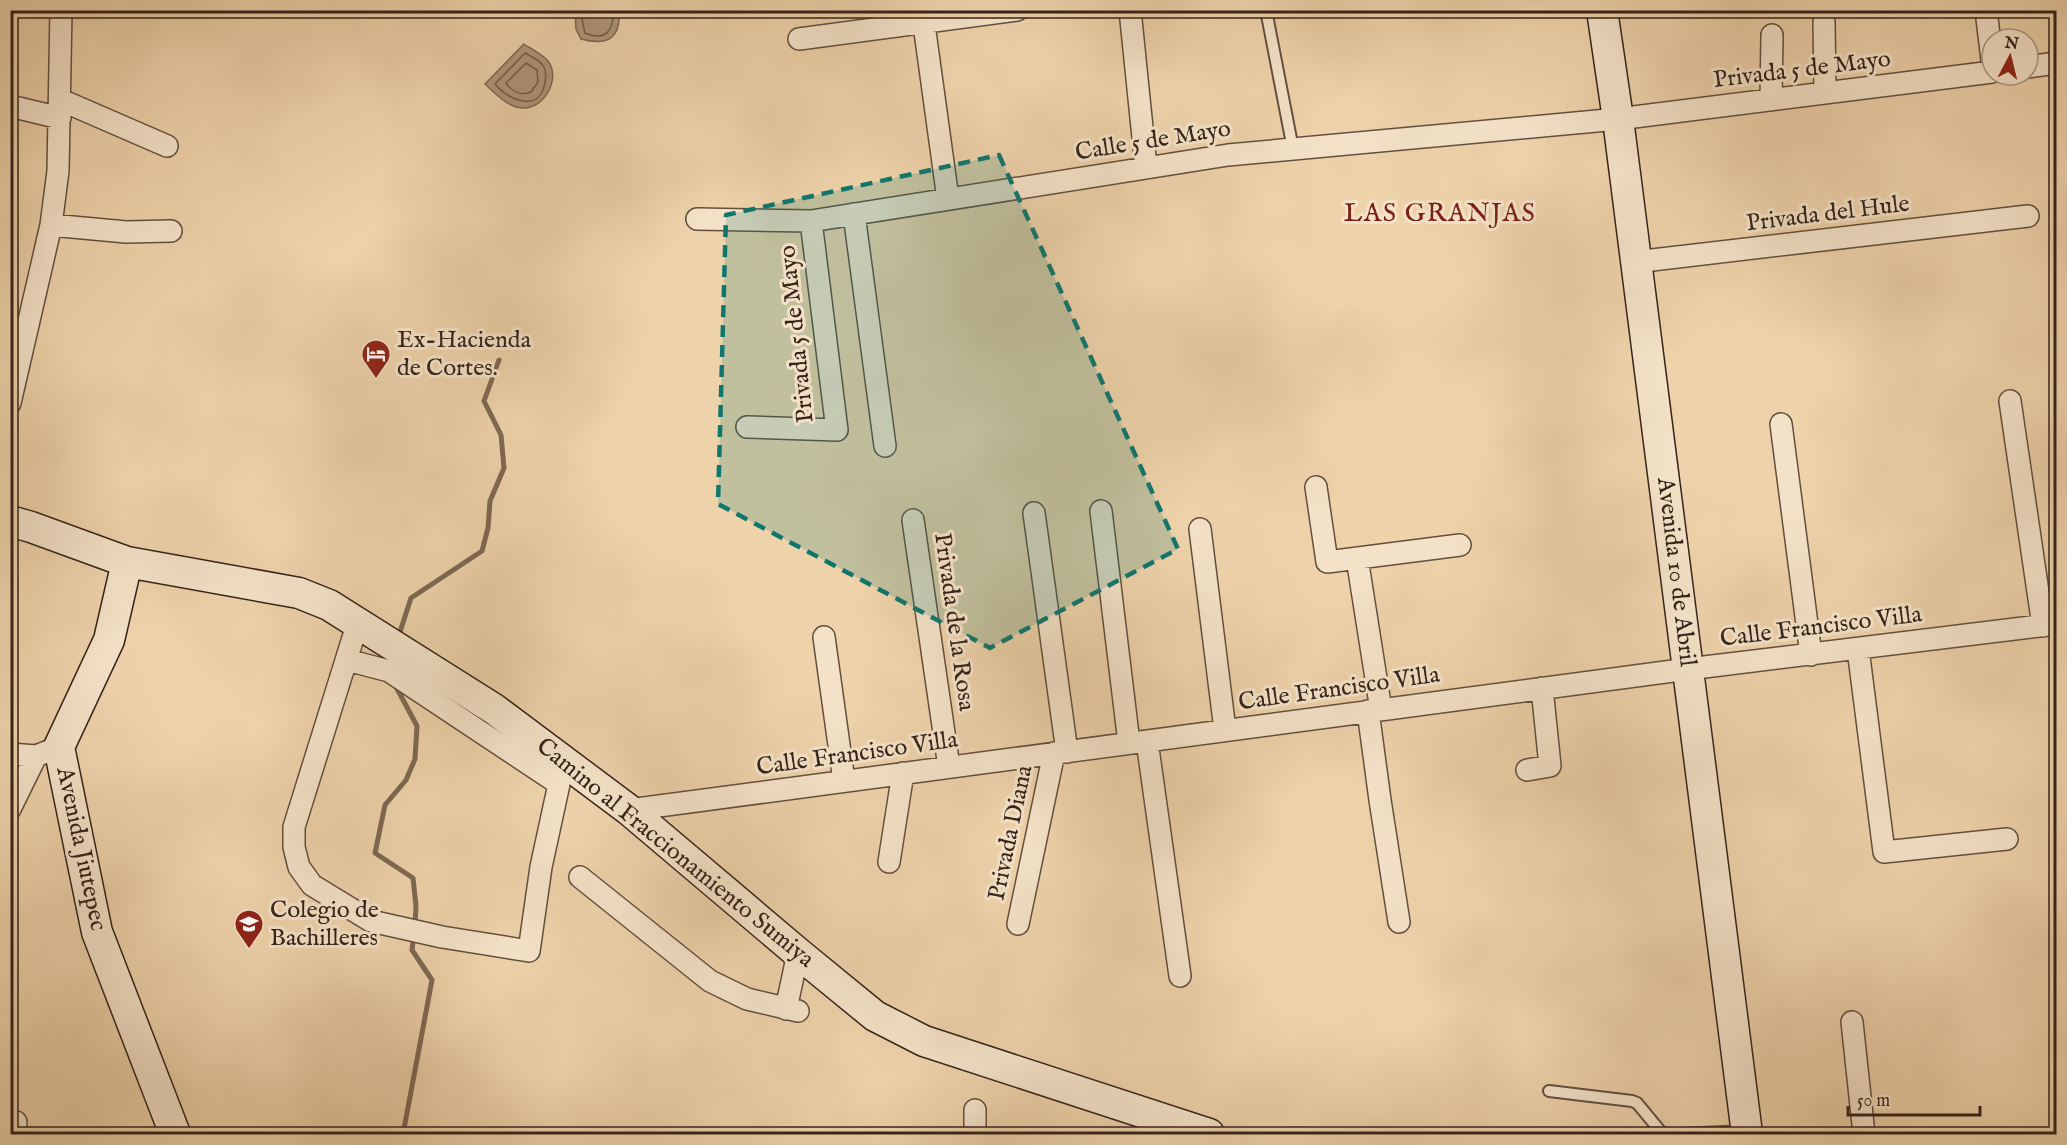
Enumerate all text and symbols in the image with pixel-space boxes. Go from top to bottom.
north arrow [1980,27,2040,87]
text: N [2003,33,2020,55]
street label: Privada 5 de Mayo [1712,44,1892,96]
street label: Calle 5 de Mayo [1073,113,1233,169]
street label: Privada del Hule [1745,189,1911,239]
district label: LAS GRANJAS [1344,197,1536,230]
street label: Privada 5 de Mayo [772,244,822,424]
place label: Ex-Hacienda de Cortes. [397,325,532,384]
hotel icon: Ex-Hacienda de Cortes. [360,338,392,380]
street label: Avenida 10 de Abril [1649,475,1703,669]
street label: Privada de la Rosa [926,531,982,714]
street label: Calle Francisco Villa [1718,599,1924,655]
street label: Calle Francisco Villa [1236,659,1442,718]
street label: Calle Francisco Villa [754,724,960,783]
street label: Camino al Fraccionamiento Sumiya [530,731,821,975]
street label: Privada Diana [982,762,1041,903]
street label: Avenida Jiutepec [48,763,113,934]
place label: Colegio de Bachilleres [270,895,379,954]
school or university icon: Colegio de Bachilleres [233,908,265,950]
scale bar [1848,1079,1980,1117]
text: 50 m [1857,1090,1890,1113]

